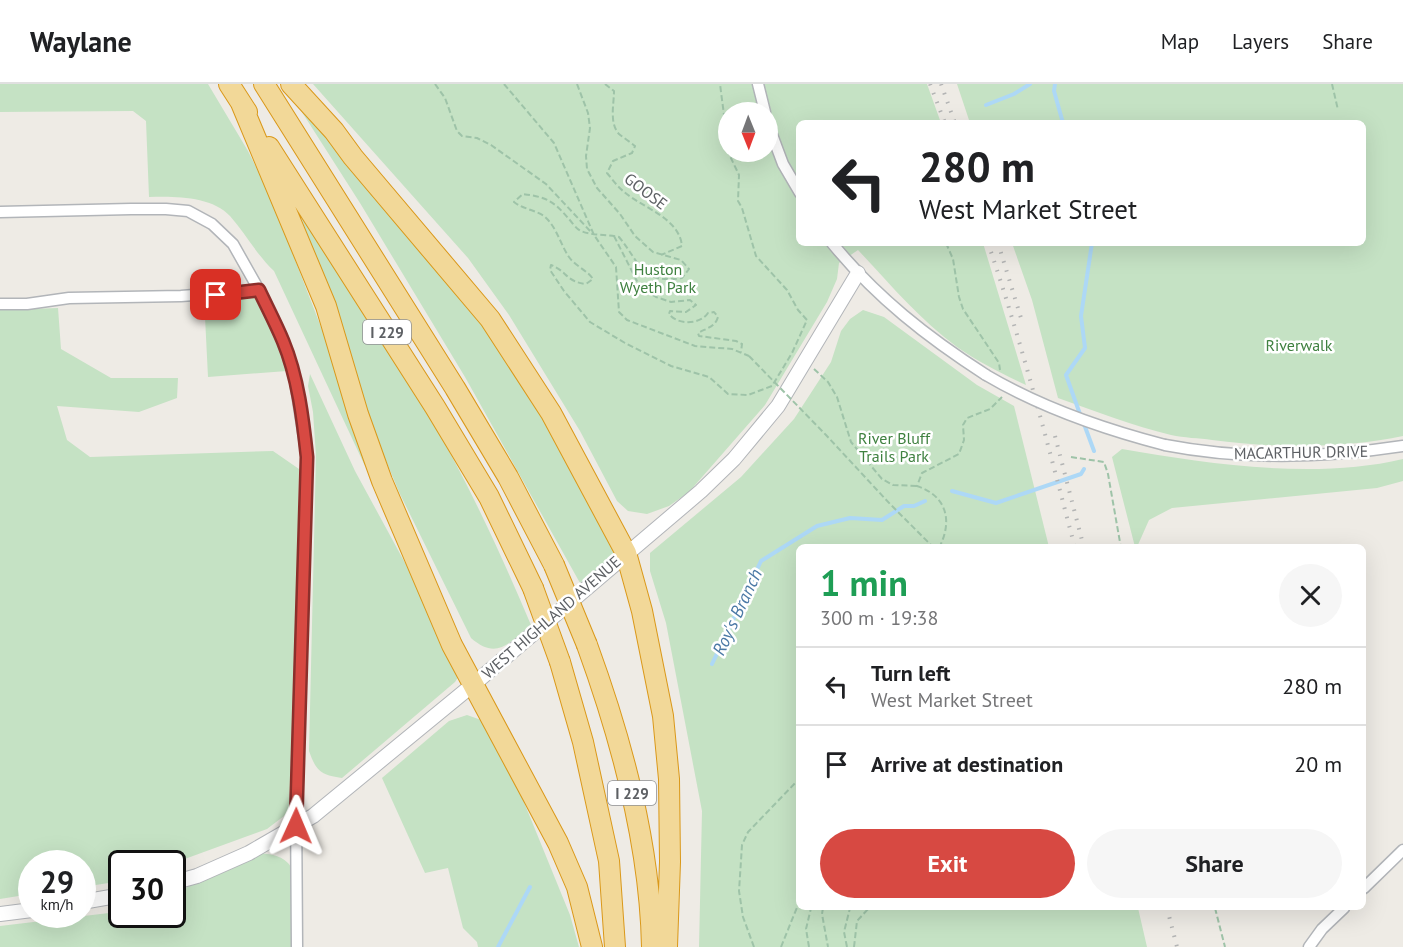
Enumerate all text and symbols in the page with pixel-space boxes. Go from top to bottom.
text: Waylane [30,23,132,60]
text: Map [1161,28,1199,55]
text: Layers [1232,28,1289,55]
text: Share [1322,28,1373,55]
north arrow [718,102,778,162]
map controls [718,102,778,162]
text: 280 m [919,139,1035,194]
icon: left [820,144,898,222]
street label: GOOSE [621,168,671,214]
text: West Market Street [919,192,1137,226]
park label: Huston Wyeth Park [620,259,696,297]
pin [190,269,241,320]
icon: arrive [199,278,232,311]
road number: I 229 [363,320,411,344]
park label: Riverwalk [1266,335,1333,355]
park label: River Bluff Trails Park [858,428,931,466]
street label: MACARTHUR DRIVE [1234,441,1368,463]
street label: WEST HIGHLAND AVENUE [477,551,625,683]
text: 1 min [820,559,908,606]
button: close [1279,564,1342,627]
water label: Roy's Branch [707,565,767,659]
text: 300 m · 19:38 [820,605,938,631]
text: Turn left [871,659,951,687]
icon: left [820,670,853,703]
text: 280 m [1282,672,1342,700]
text: West Market Street [871,687,1033,713]
icon: arrive [820,748,853,781]
text: Arrive at destination [871,750,1063,778]
text: 20 m [1294,750,1342,778]
road number: I 229 [608,781,656,805]
position arrow [264,794,328,858]
button: Exit [820,829,1075,898]
button: Share [1087,829,1342,898]
speed limit sign: 30 [108,850,186,928]
text: 29 [40,862,74,901]
text: km/h [41,895,73,914]

